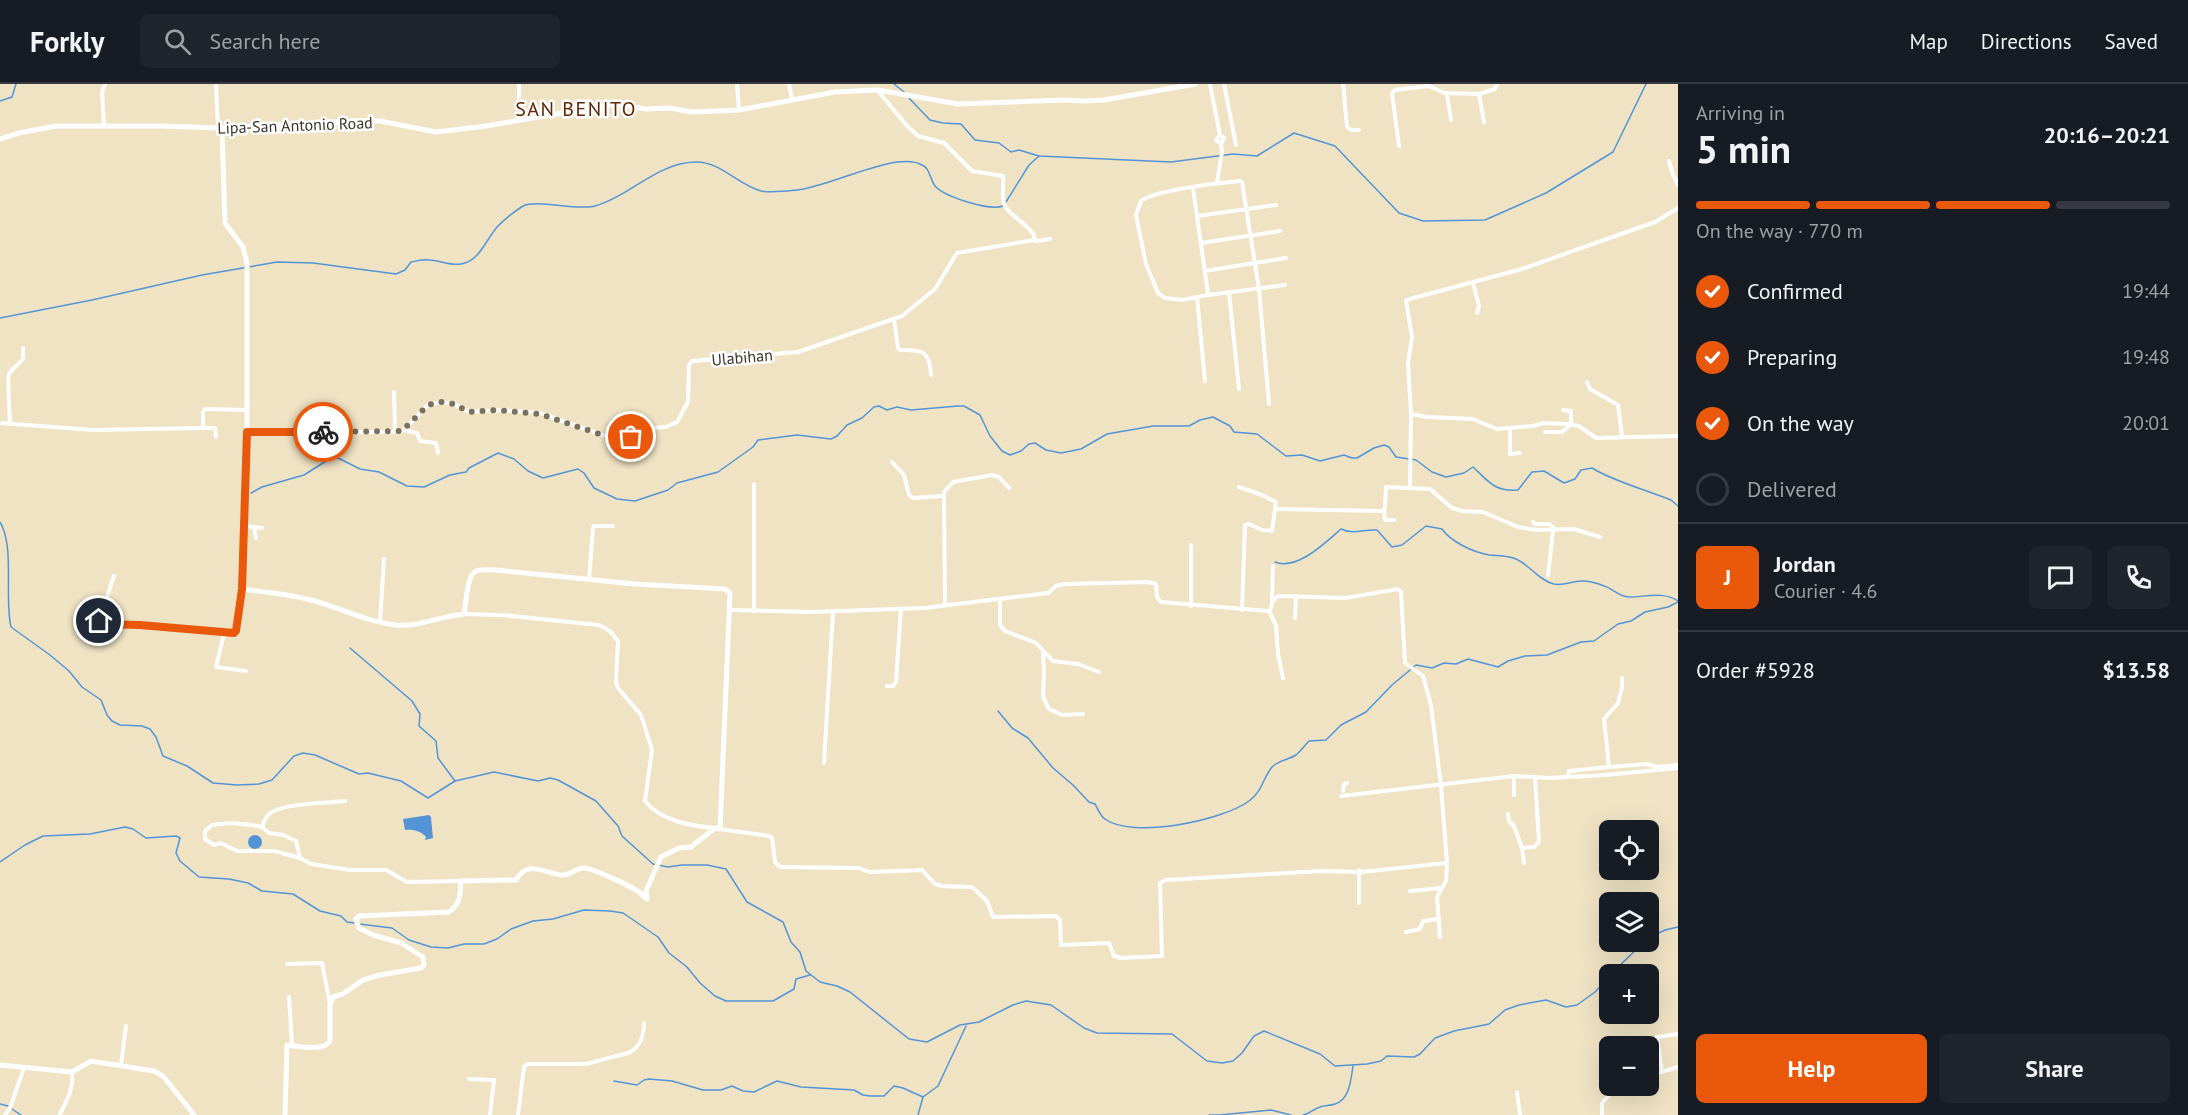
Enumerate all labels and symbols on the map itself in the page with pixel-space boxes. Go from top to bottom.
district label: SAN BENITO [515,96,637,122]
street label: Lipa-San Antonio Road [217,112,373,138]
street label: Ulabihan [711,344,773,370]
courier [293,402,353,462]
pin [605,411,656,462]
pin [73,595,124,646]

